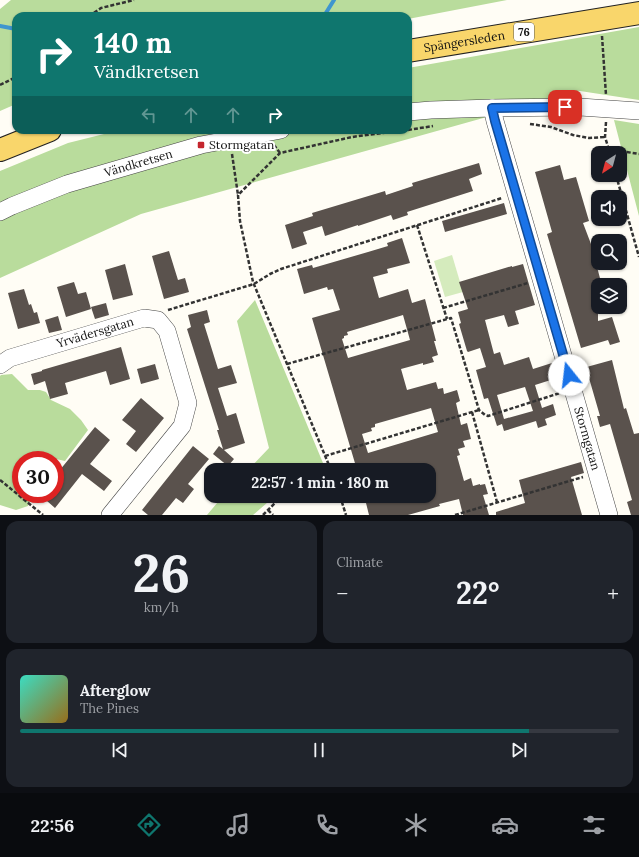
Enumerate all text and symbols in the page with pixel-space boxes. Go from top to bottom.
road number: 76 [514,23,534,41]
text: 140 m [94,25,172,61]
street label: Spängersleden [422,27,506,55]
icon: right [28,28,80,80]
text: Vändkretsen [94,60,199,83]
pin [548,90,582,124]
icon: arrive [554,96,576,118]
icon: left [138,104,160,126]
icon: ahead [180,104,202,126]
icon: ahead [222,104,244,126]
icon: right [264,104,286,126]
place label: Stormgatan [209,137,274,152]
marker: Stormgatan [196,140,206,150]
street label: Vändkretsen [101,146,174,180]
north arrow [591,146,627,182]
map controls [591,146,627,314]
button: sound [591,190,627,226]
button: search [591,234,627,270]
button: layers [591,278,627,314]
street label: Yrvädersgatan [54,314,135,351]
position arrow [548,354,590,396]
street label: Stormgatan [571,405,604,472]
speed limit sign: 30 [12,451,64,503]
text: 22:57 · 1 min · 180 m [251,473,389,492]
text: 26 [132,540,190,606]
text: Climate [337,554,383,571]
text: 22° [456,574,499,612]
text: − [337,579,348,607]
text: + [607,579,619,607]
text: km/h [144,599,179,616]
text: Afterglow [80,681,150,700]
text: The Pines [80,700,139,717]
icon: previous [109,739,131,761]
icon: pause [308,739,330,761]
icon: next [508,739,530,761]
icon: directions [135,811,163,839]
icon: music [224,811,252,839]
icon: phone [313,811,341,839]
icon: climate [402,811,430,839]
icon: car [491,811,519,839]
icon: filters [580,811,608,839]
text: 22:56 [31,814,74,837]

